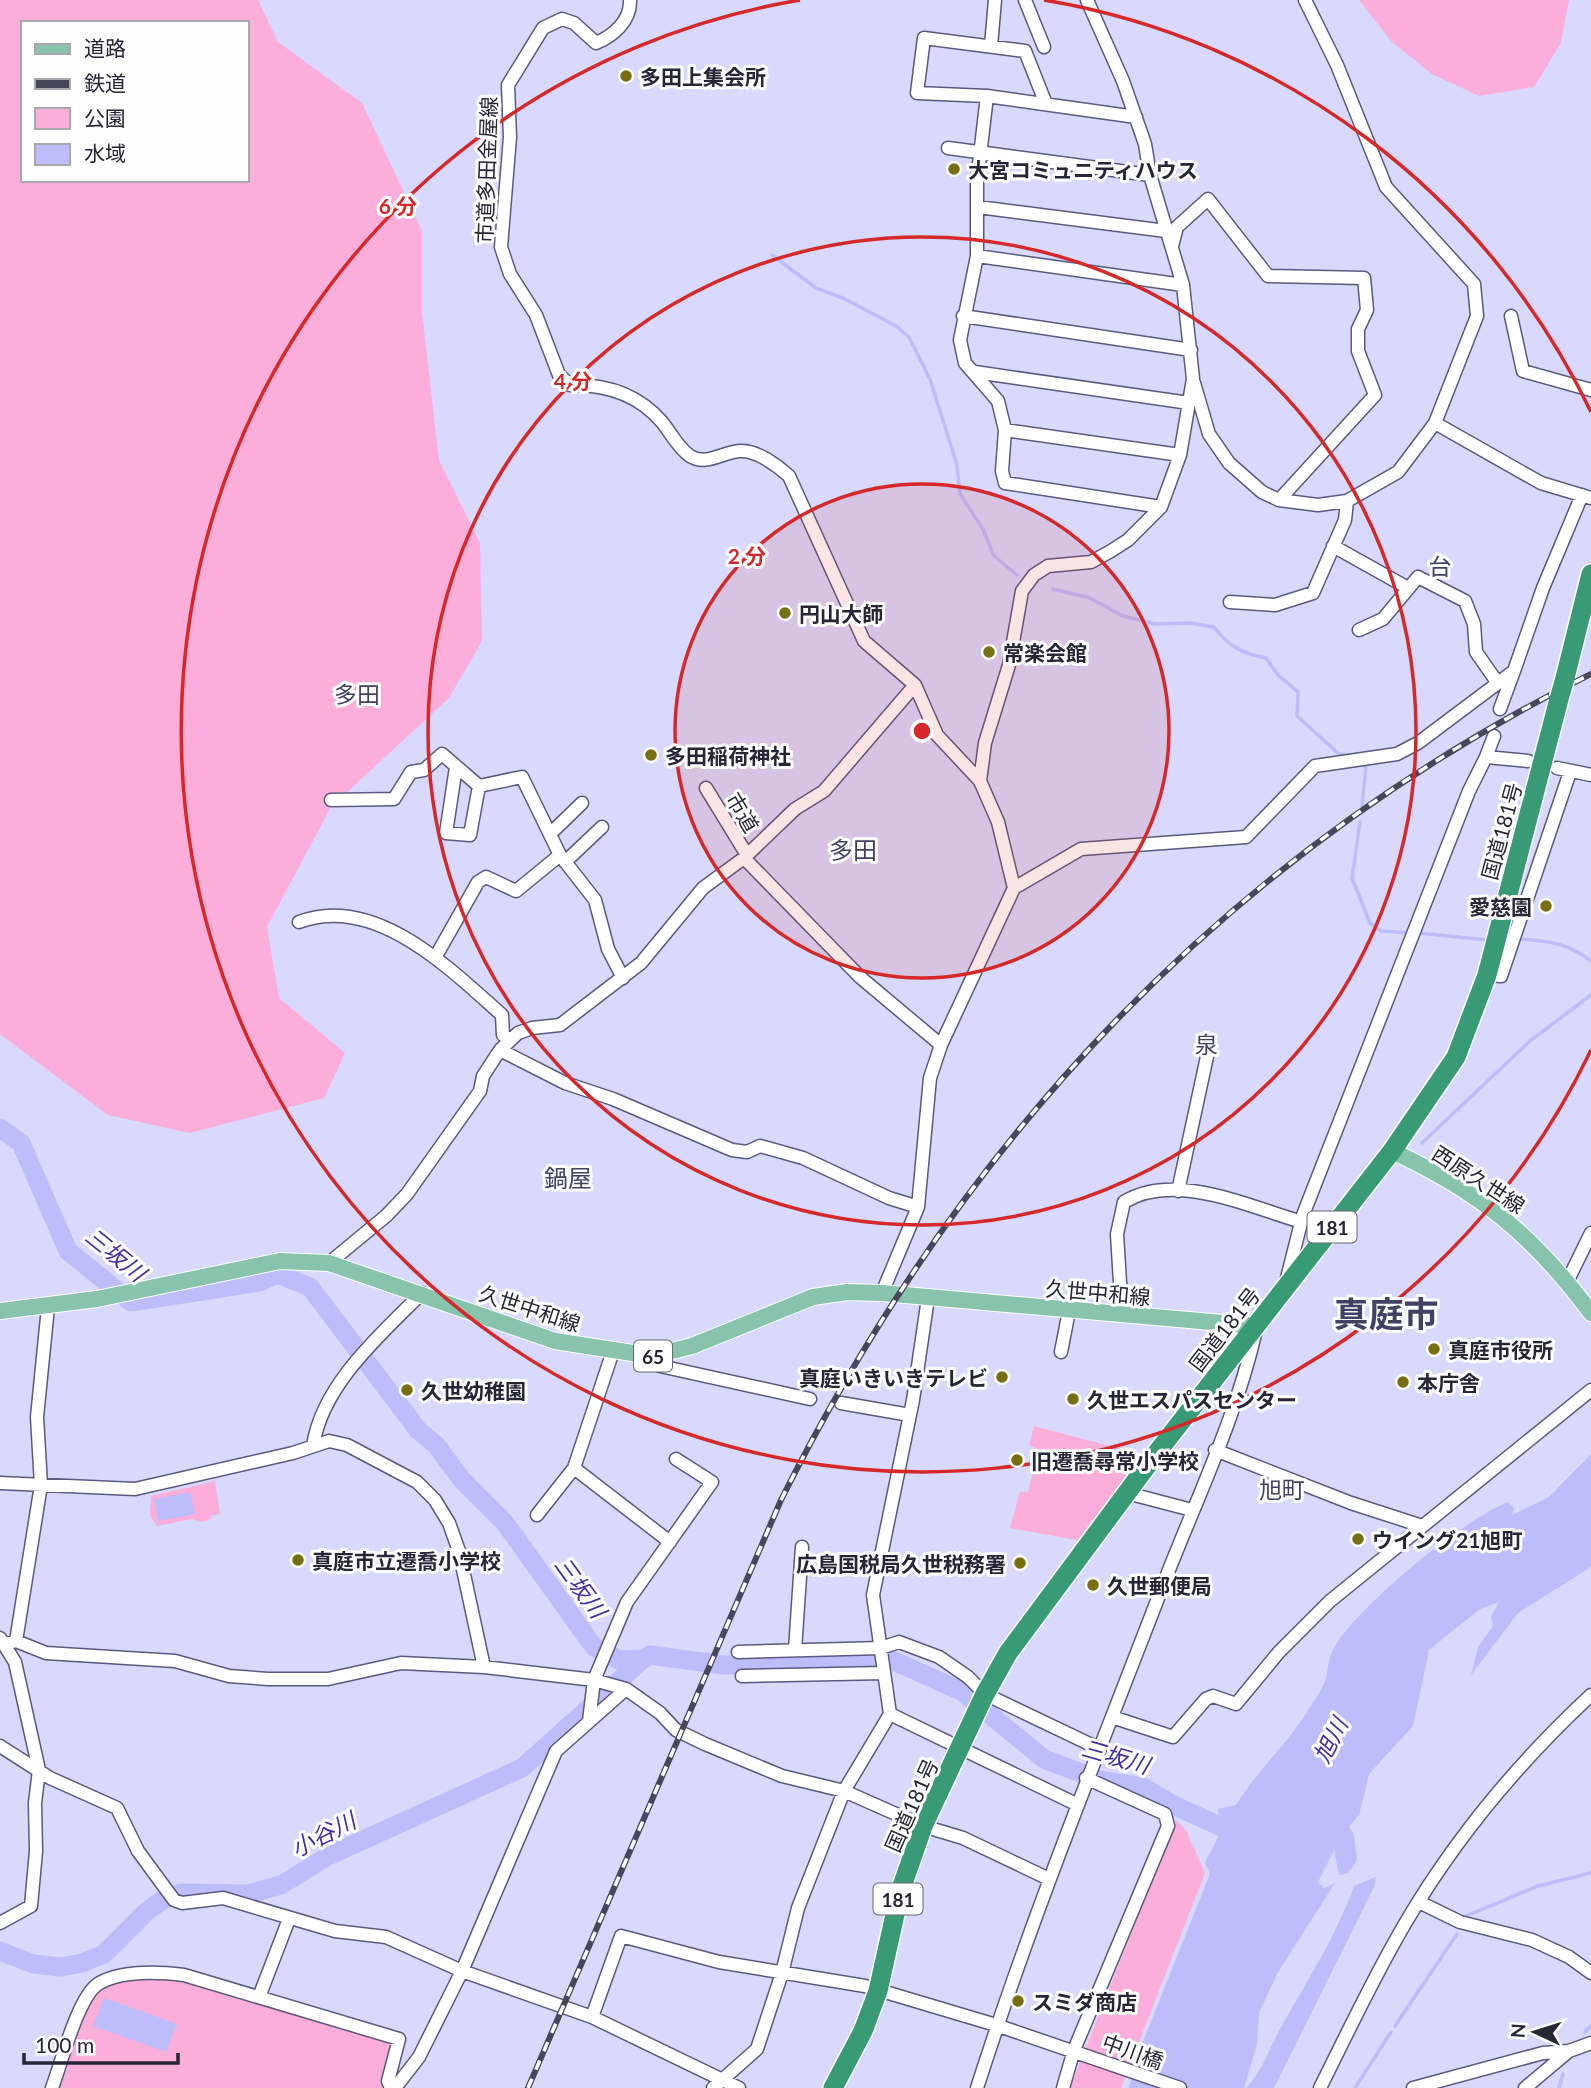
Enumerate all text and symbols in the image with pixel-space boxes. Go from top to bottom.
legend [21,21,248,182]
text: 道路 [84,35,126,60]
place label: 多田上集会所 [640,64,766,89]
marker: 多田上集会所 [618,68,634,84]
text: 鉄道 [84,70,126,95]
street label: 市道多田金屋線 [471,96,501,244]
text: 公園 [84,105,126,130]
text: 水域 [84,140,126,165]
place label: 大宮コミュニティハウス [968,157,1198,182]
marker: 大宮コミュニティハウス [946,161,962,177]
text: 6 分 [379,193,417,218]
text: 4 分 [554,368,592,393]
text: 2 分 [728,543,766,568]
district label: 台 [1429,552,1452,580]
place label: 円山大師 [799,601,883,626]
marker: 円山大師 [777,605,793,621]
place label: 常楽会館 [1003,640,1087,665]
marker: 常楽会館 [981,644,997,660]
district label: 多田 [334,680,380,708]
centre of rings [910,719,934,743]
place label: 多田稲荷神社 [665,743,791,768]
marker: 多田稲荷神社 [643,747,659,763]
street label: 国道181号 [1476,780,1526,882]
street label: 市道 [721,788,765,836]
district label: 多田 [829,835,877,864]
place label: 愛慈園 [1469,894,1532,919]
marker: 愛慈園 [1538,898,1554,914]
district label: 泉 [1195,1030,1218,1058]
street label: 西原久世線 [1428,1140,1530,1218]
district label: 鍋屋 [544,1163,592,1192]
road number: 181 [1308,1212,1356,1242]
water label: 三坂川 [80,1221,154,1288]
street label: 久世中和線 [1045,1275,1151,1309]
street label: 久世中和線 [476,1280,584,1336]
street label: 国道181号 [1184,1282,1264,1376]
district label: 真庭市 [1333,1292,1439,1334]
place label: 真庭市役所 [1448,1337,1553,1362]
road number: 65 [634,1340,672,1372]
marker: 真庭市役所 [1426,1341,1442,1357]
place label: 真庭いきいきテレビ [799,1365,988,1390]
marker: 真庭いきいきテレビ [994,1369,1010,1385]
place label: 本庁舎 [1417,1370,1480,1395]
marker: 本庁舎 [1395,1374,1411,1390]
place label: 久世幼稚園 [421,1378,526,1403]
marker: 久世幼稚園 [399,1382,415,1398]
place label: 久世エスパスセンター [1087,1387,1297,1412]
marker: 久世エスパスセンター [1065,1391,1081,1407]
place label: 旧遷喬尋常小学校 [1031,1448,1199,1473]
marker: 旧遷喬尋常小学校 [1009,1452,1025,1468]
district label: 旭町 [1259,1475,1305,1503]
place label: ウイング21旭町 [1372,1527,1522,1552]
marker: ウイング21旭町 [1350,1531,1366,1547]
place label: 真庭市立遷喬小学校 [312,1548,501,1573]
water label: 三坂川 [549,1551,614,1626]
place label: 広島国税局久世税務署 [796,1551,1006,1576]
marker: 真庭市立遷喬小学校 [290,1552,306,1568]
marker: 広島国税局久世税務署 [1012,1555,1028,1571]
place label: 久世郵便局 [1107,1573,1212,1598]
marker: 久世郵便局 [1085,1577,1101,1593]
water label: 旭川 [1307,1710,1354,1767]
water label: 三坂川 [1079,1733,1156,1780]
street label: 国道181号 [879,1754,943,1856]
water label: 小谷川 [286,1805,363,1862]
road number: 181 [874,1884,922,1914]
place label: スミダ商店 [1032,1989,1137,2014]
marker: スミダ商店 [1010,1993,1026,2009]
north arrow [1500,1997,1570,2067]
scale bar [24,2022,178,2066]
text: N [1506,2023,1530,2039]
street label: 中川橋 [1099,2028,1167,2074]
text: 100 m [35,2032,94,2057]

